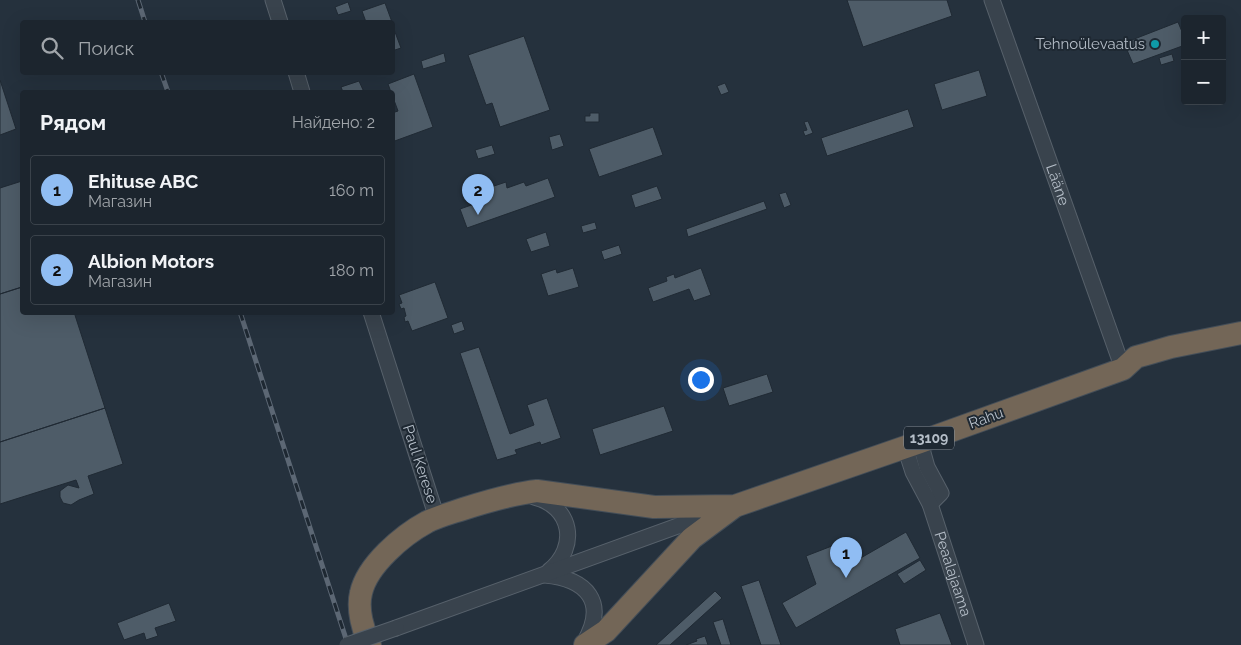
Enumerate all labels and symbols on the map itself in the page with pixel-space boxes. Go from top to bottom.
place label: Tehnoülevaatus [1035,35,1145,53]
marker: Tehnoülevaatus [1149,38,1161,50]
street label: Lääne [1042,162,1073,208]
pin: 2 [462,174,494,215]
your location [688,367,714,393]
street label: Rahu [966,403,1006,433]
street label: Paul Kerese [399,422,441,506]
road number: 13109 [904,426,954,449]
street label: Peaalajaama [931,529,975,619]
pin: 1 [830,537,862,578]

